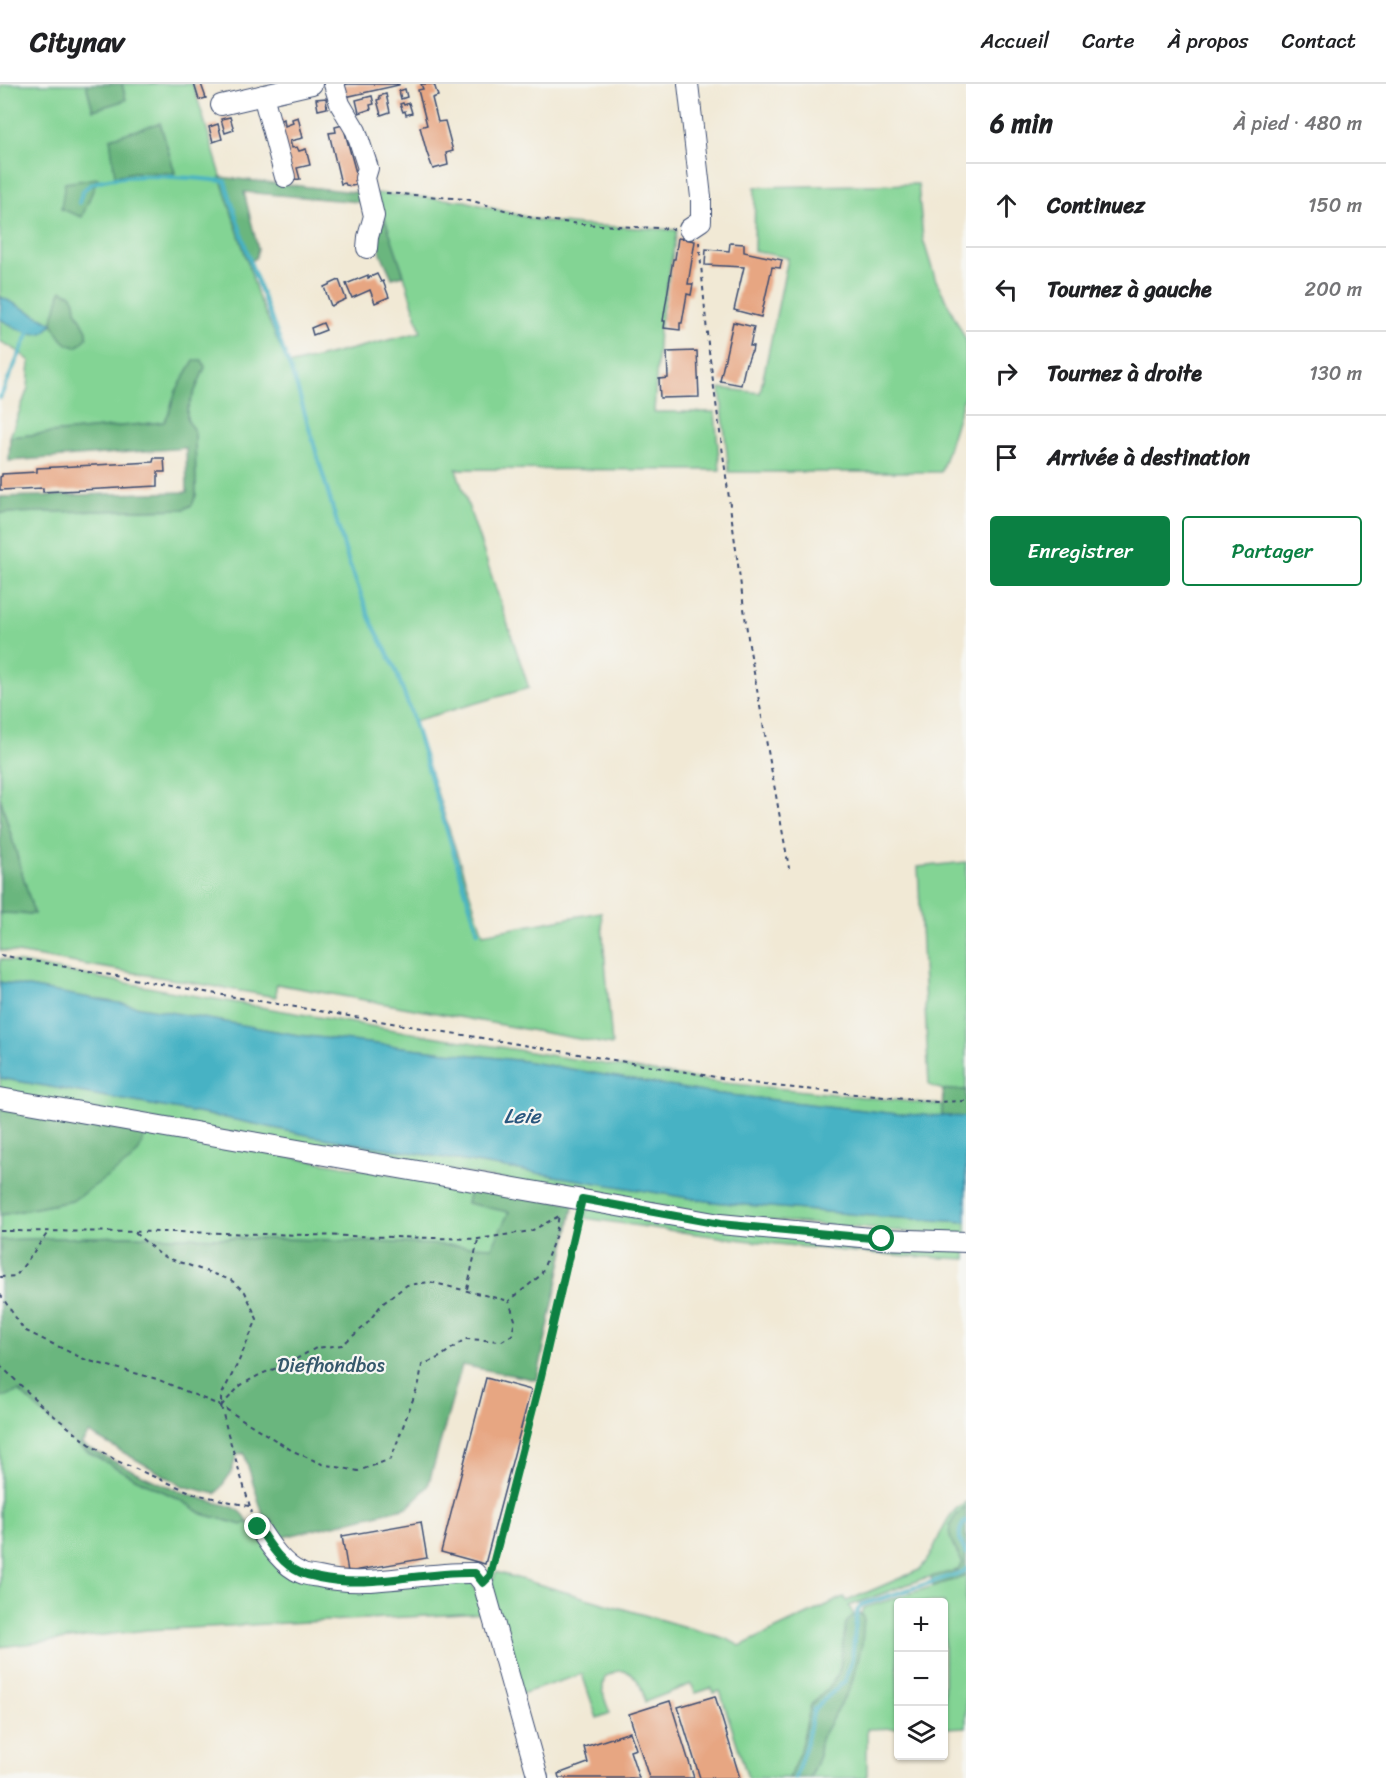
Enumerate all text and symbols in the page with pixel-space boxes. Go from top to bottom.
text: Citynav [30,17,124,66]
text: Accueil [981,22,1049,60]
text: Carte [1082,22,1135,60]
text: À propos [1168,22,1249,60]
text: Contact [1282,22,1356,60]
text: 6 min [990,100,1053,146]
text: À pied · 480 m [1233,106,1362,141]
text: Continuez [1047,186,1145,225]
text: 150 m [1308,188,1362,223]
icon: ahead [990,189,1023,222]
text: Tournez à gauche [1047,270,1212,309]
text: 200 m [1305,272,1362,307]
icon: left [990,273,1023,306]
text: Tournez à droite [1047,354,1202,393]
text: 130 m [1309,356,1362,391]
icon: right [990,357,1023,390]
text: Arrivée à destination [1047,438,1250,477]
icon: arrive [990,441,1023,474]
button: Enregistrer [990,516,1170,586]
button: Partager [1182,516,1362,586]
water label: Leie [504,1097,542,1135]
route start [868,1225,894,1251]
park label: Diefhondbos [277,1348,386,1383]
route end [244,1513,270,1539]
map controls [894,1598,948,1760]
button: + [894,1598,948,1652]
button: − [894,1652,948,1706]
button: layers [894,1706,948,1760]

